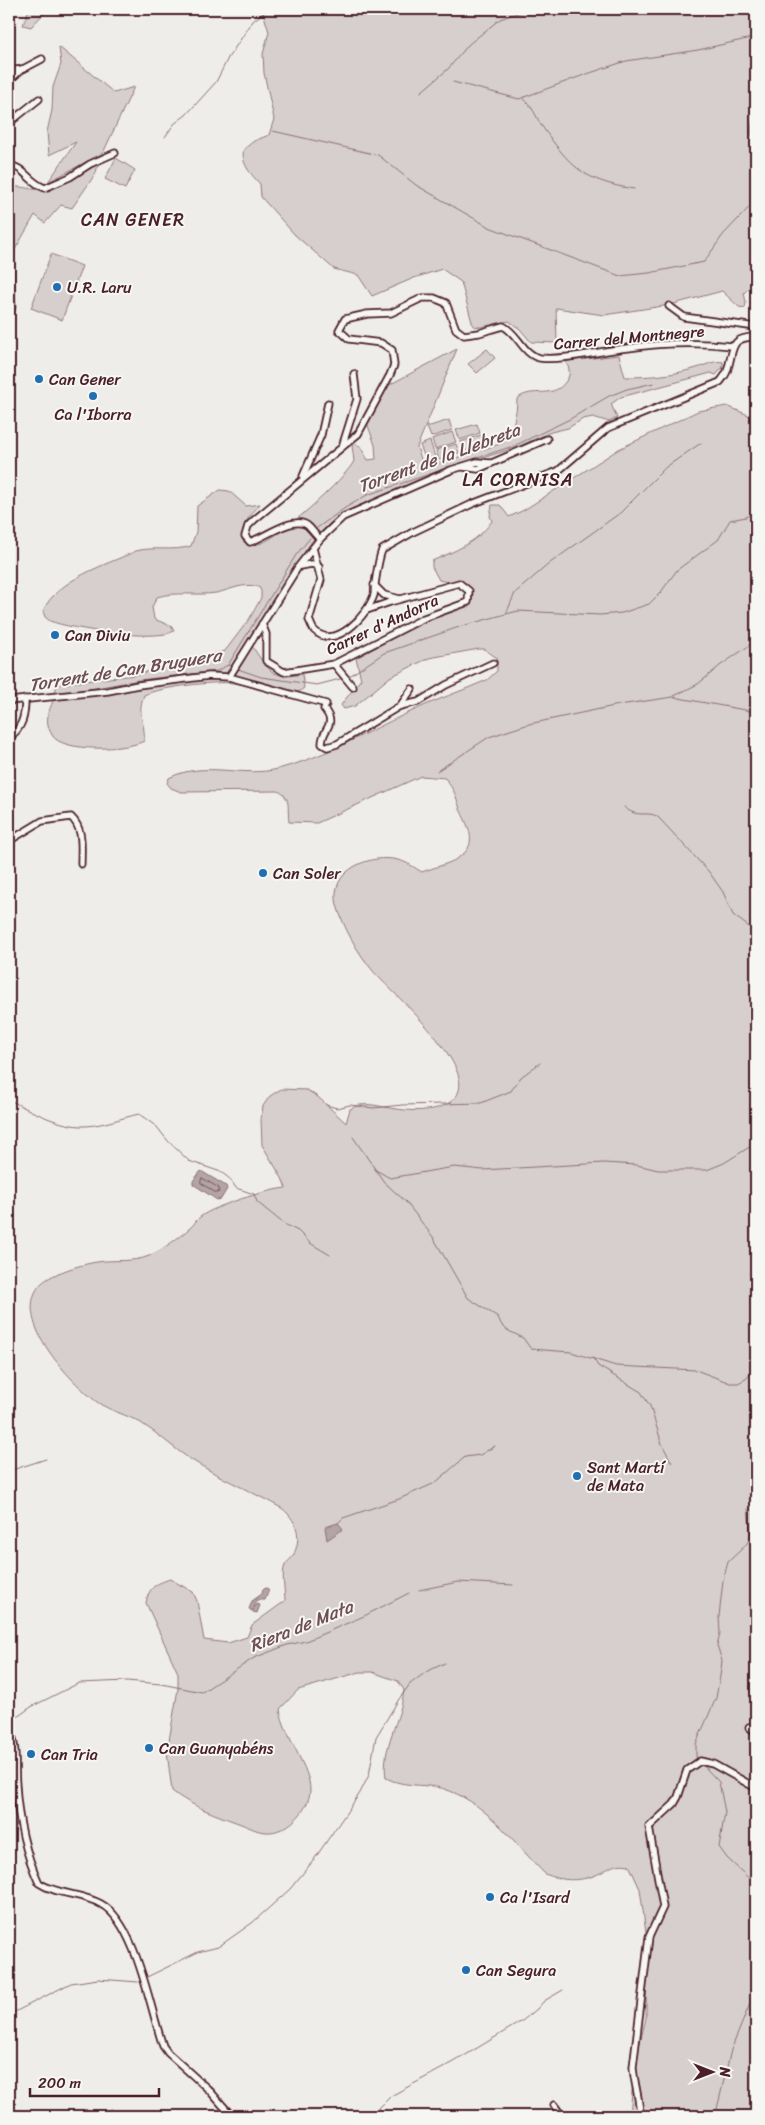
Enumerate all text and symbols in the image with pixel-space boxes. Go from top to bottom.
district label: CAN GENER [81,204,185,236]
place label: U.R. Laru [67,273,132,302]
marker: U.R. Laru [51,281,63,293]
street label: Carrer del Montnegre [553,316,706,359]
place label: Can Gener [49,365,122,394]
marker: Can Gener [33,373,45,385]
marker: Ca l'Iborra [87,390,99,402]
place label: Ca l'Iborra [55,400,131,429]
water label: Torrent de la Llebreta [353,413,527,502]
district label: LA CORNISA [462,464,574,496]
street label: Carrer d'Andorra [321,585,444,663]
place label: Can Diviu [65,621,131,650]
marker: Can Diviu [49,629,61,641]
water label: Torrent de Can Bruguera [26,639,225,701]
place label: Can Soler [273,859,342,888]
marker: Can Soler [257,867,269,879]
place label: Sant Martí de Mata [587,1453,667,1500]
marker: Sant Martí de Mata [571,1470,583,1482]
water label: Riera de Mata [244,1590,360,1661]
place label: Can Guanyabéns [159,1734,274,1763]
place label: Can Tria [41,1740,98,1769]
marker: Can Guanyabéns [143,1742,155,1754]
marker: Can Tria [25,1748,37,1760]
place label: Ca l'Isard [500,1883,571,1912]
marker: Ca l'Isard [484,1891,496,1903]
place label: Can Segura [476,1956,556,1985]
marker: Can Segura [460,1964,472,1976]
north arrow [688,2048,738,2098]
scale bar [30,2065,159,2097]
text: N [712,2066,737,2077]
text: 200 m [38,2070,82,2096]

